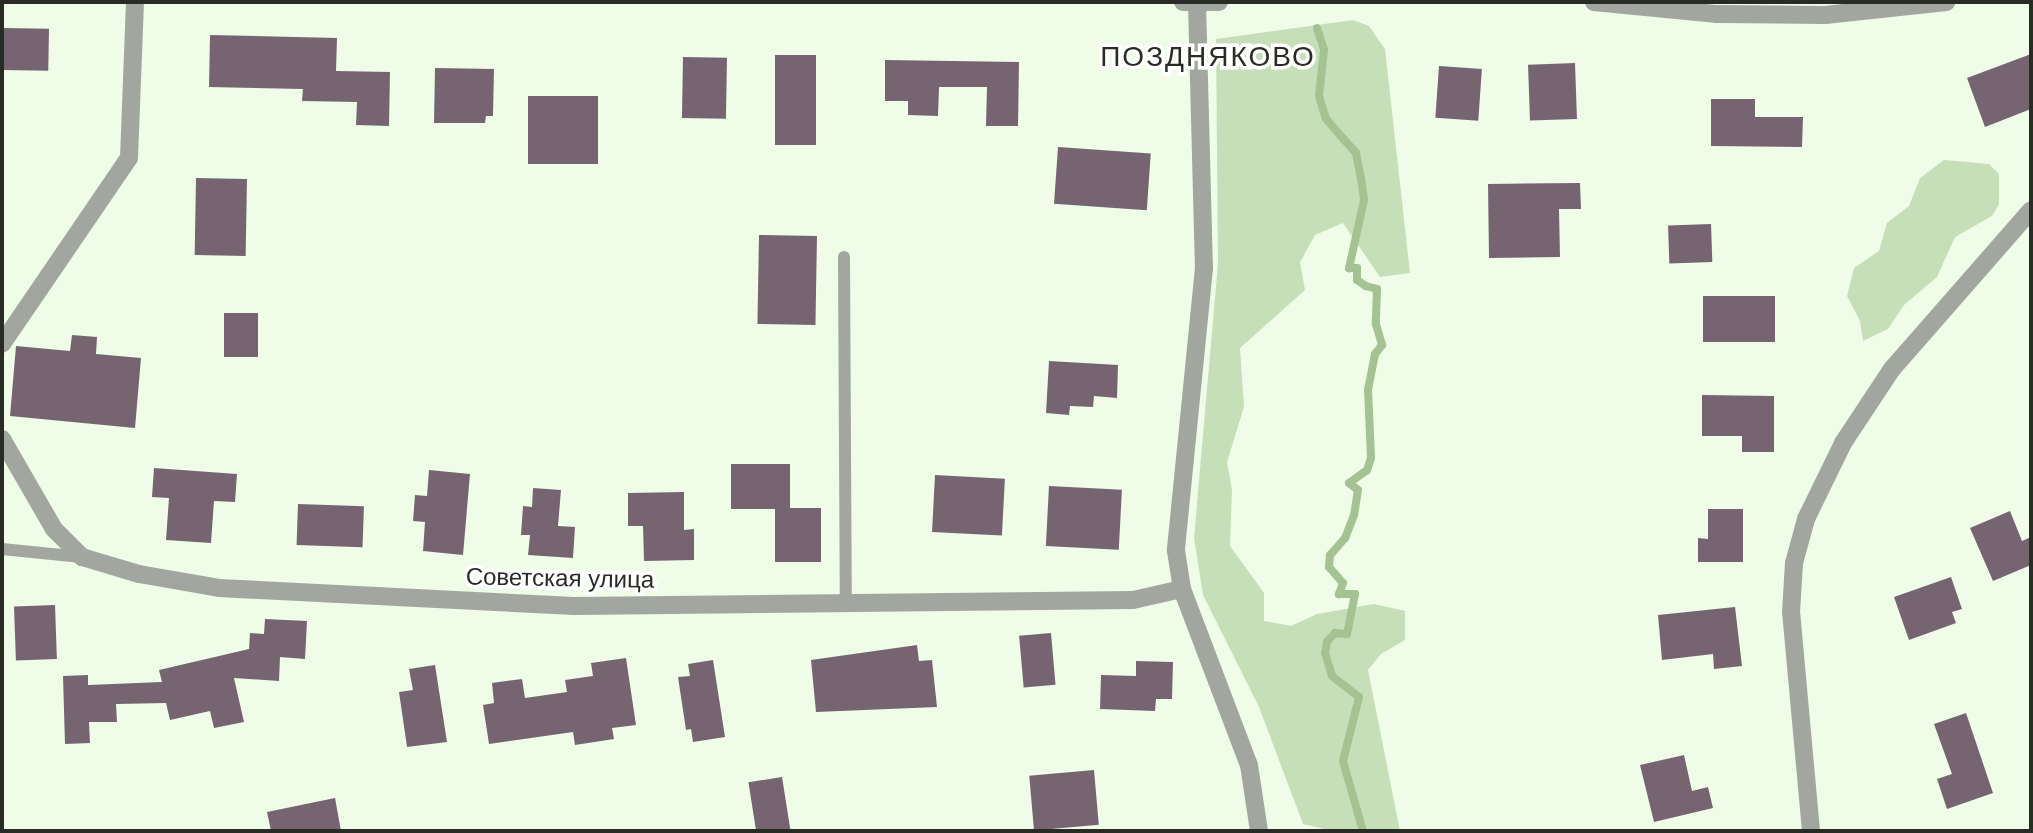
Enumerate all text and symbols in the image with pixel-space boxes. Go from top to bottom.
district label: ПОЗДНЯКОВО [1101,40,1315,74]
street label: Советская улица [466,562,654,594]

